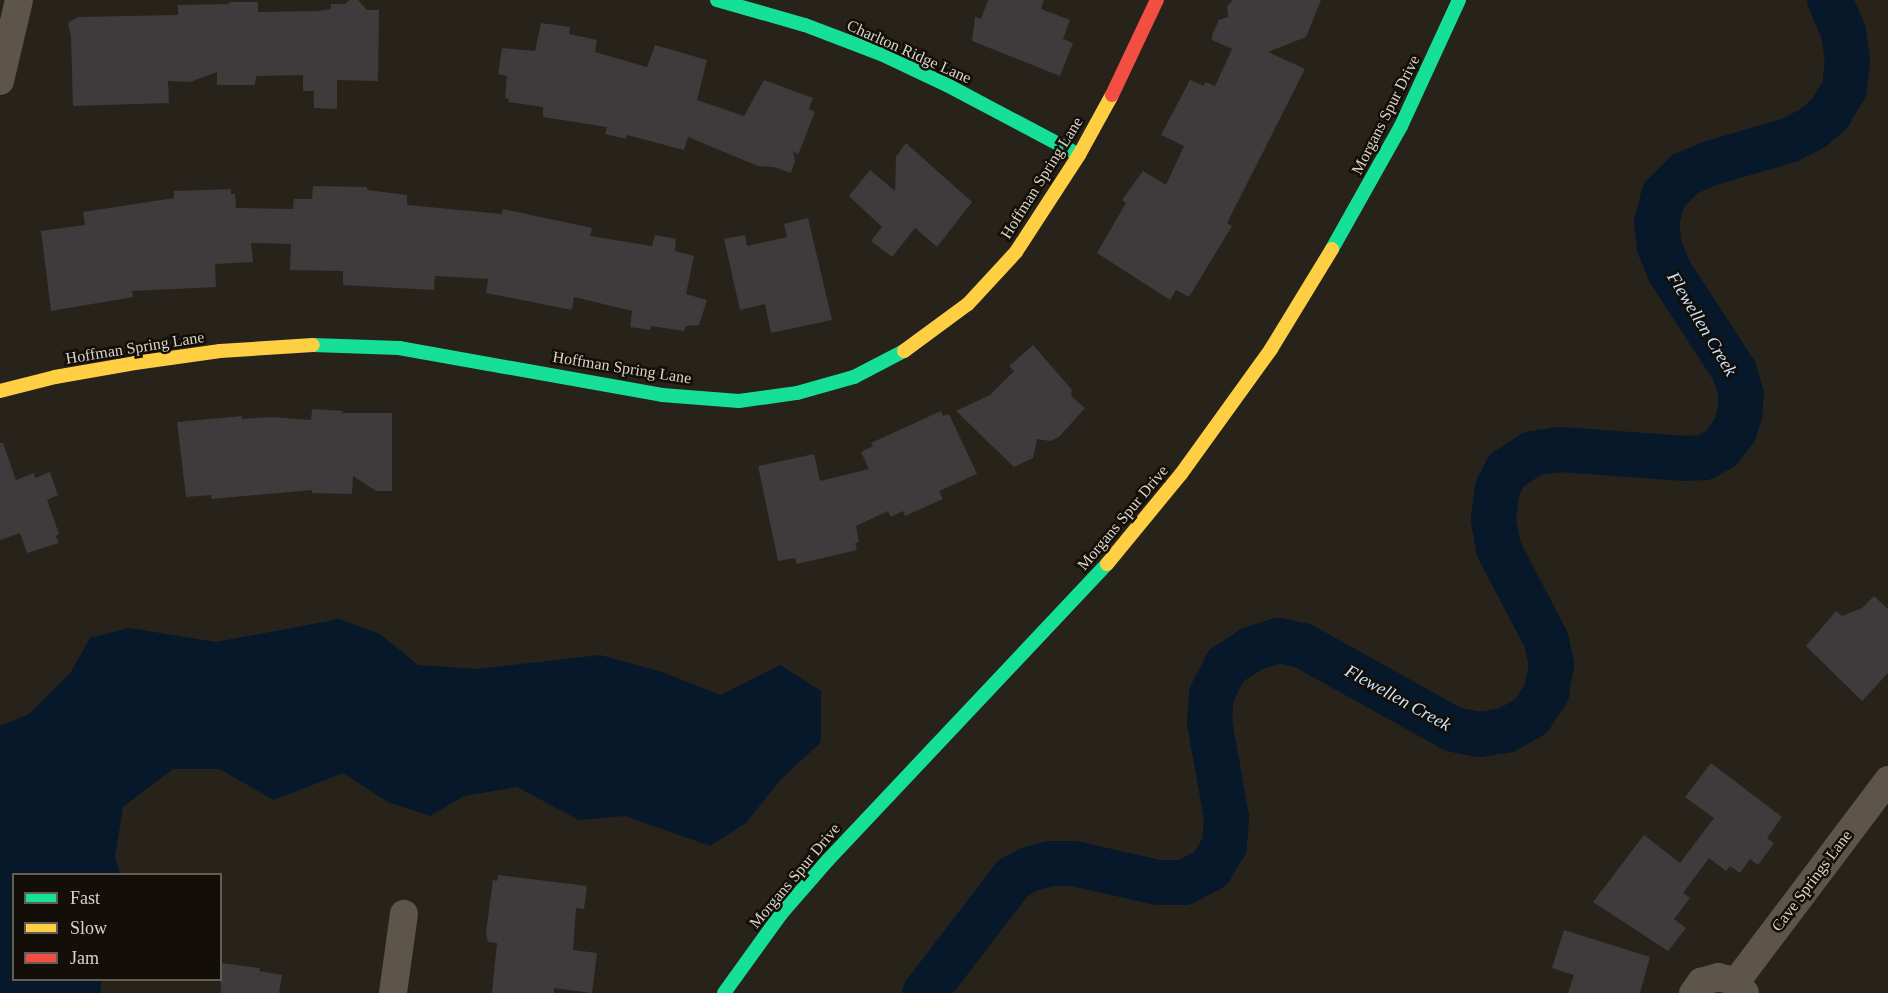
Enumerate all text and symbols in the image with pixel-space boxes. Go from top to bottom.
street label: Charlton Ridge Lane [844,16,974,88]
street label: Morgans Spur Drive [1348,52,1424,178]
street label: Hoffman Spring Lane [997,113,1087,243]
water label: Flewellen Creek [1662,268,1742,380]
street label: Hoffman Spring Lane [64,328,206,368]
street label: Hoffman Spring Lane [551,348,693,388]
street label: Morgans Spur Drive [1073,462,1173,574]
water label: Flewellen Creek [1341,660,1455,736]
street label: Morgans Spur Drive [745,820,845,932]
street label: Cave Springs Lane [1768,827,1856,935]
legend [12,873,222,981]
text: Fast [70,888,100,908]
text: Slow [70,918,107,938]
text: Jam [70,948,99,968]

